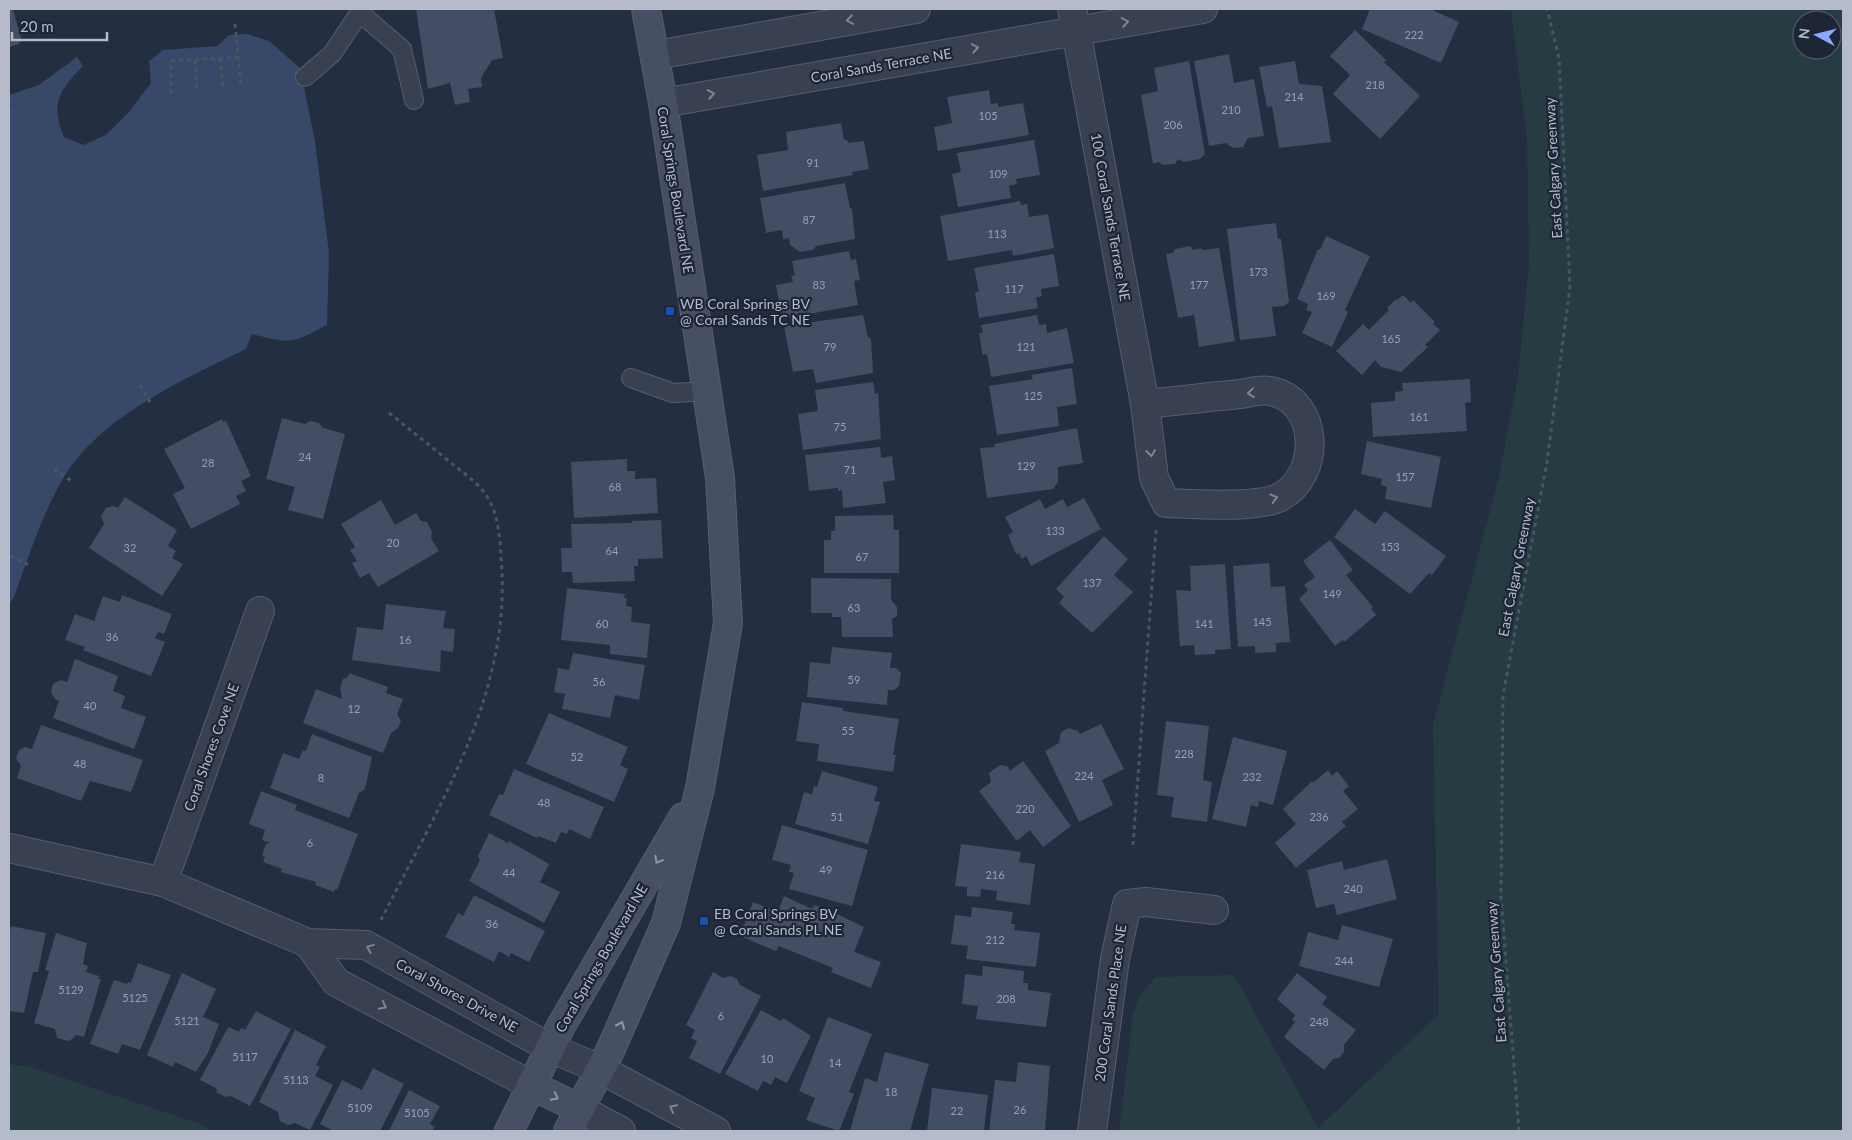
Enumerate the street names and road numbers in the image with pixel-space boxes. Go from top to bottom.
street label: Coral Sands Terrace NE [809,44,953,86]
street label: East Calgary Greenway [1541,96,1565,239]
street label: Coral Springs Boulevard NE [654,105,698,275]
street label: 100 Coral Sands Terrace NE [1088,132,1134,302]
street label: East Calgary Greenway [1494,495,1538,638]
street label: Coral Shores Cove NE [180,681,242,813]
street label: Coral Springs Boulevard NE [551,881,651,1035]
street label: East Calgary Greenway [1483,900,1509,1043]
street label: 200 Coral Sands Place NE [1091,923,1129,1083]
street label: Coral Shores Drive NE [393,954,521,1036]

